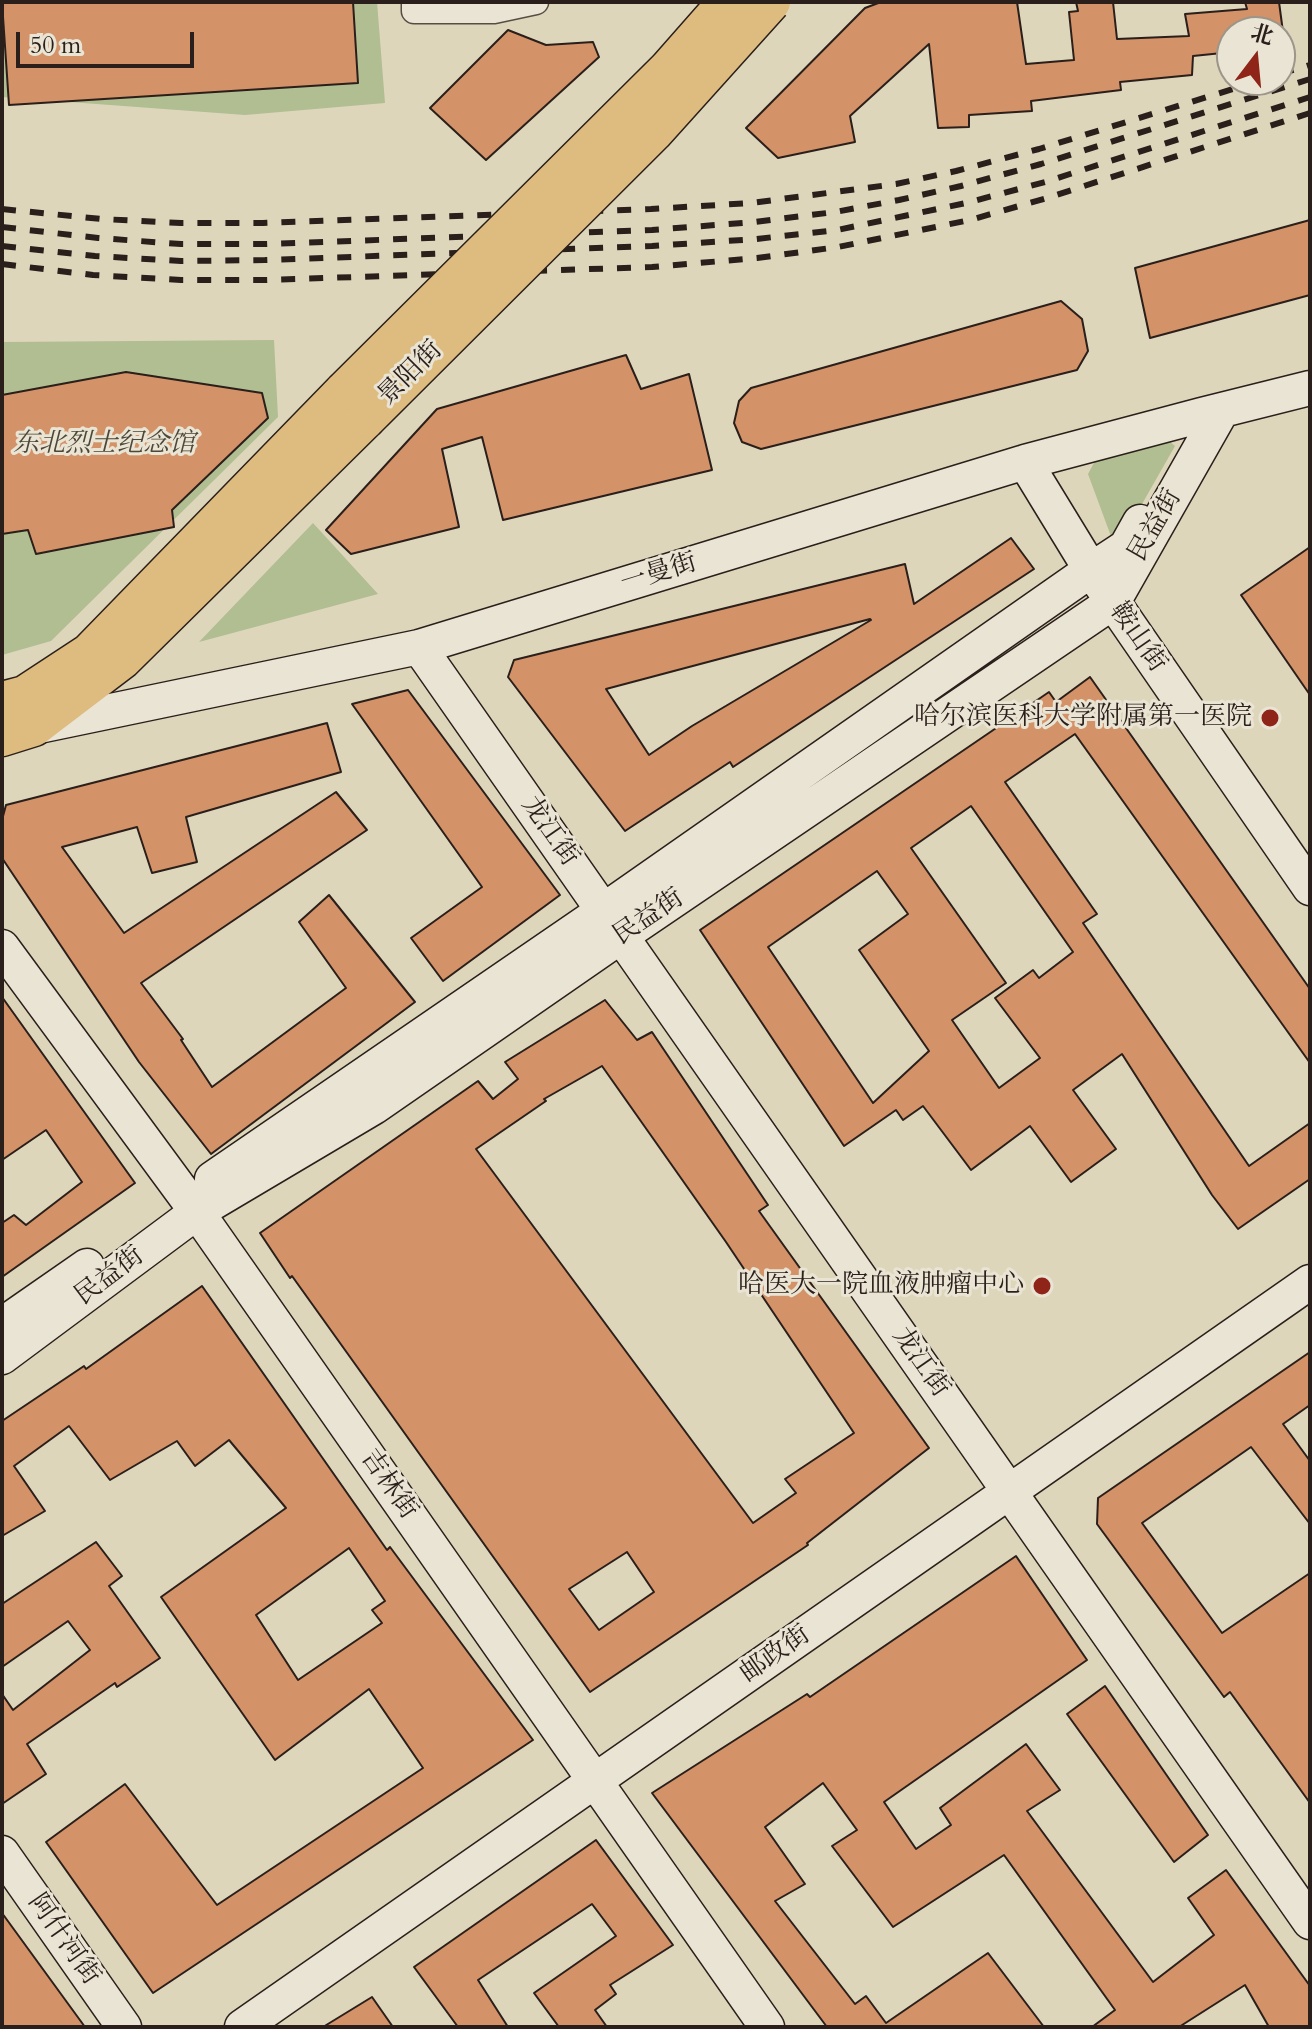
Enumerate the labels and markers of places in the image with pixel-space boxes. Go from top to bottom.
place label: 哈尔滨医科大学附属第一医院 [914,702,1252,734]
marker: 哈尔滨医科大学附属第一医院 [1259,707,1281,729]
place label: 哈医大一院血液肿瘤中心 [738,1270,1024,1302]
marker: 哈医大一院血液肿瘤中心 [1031,1275,1053,1297]

